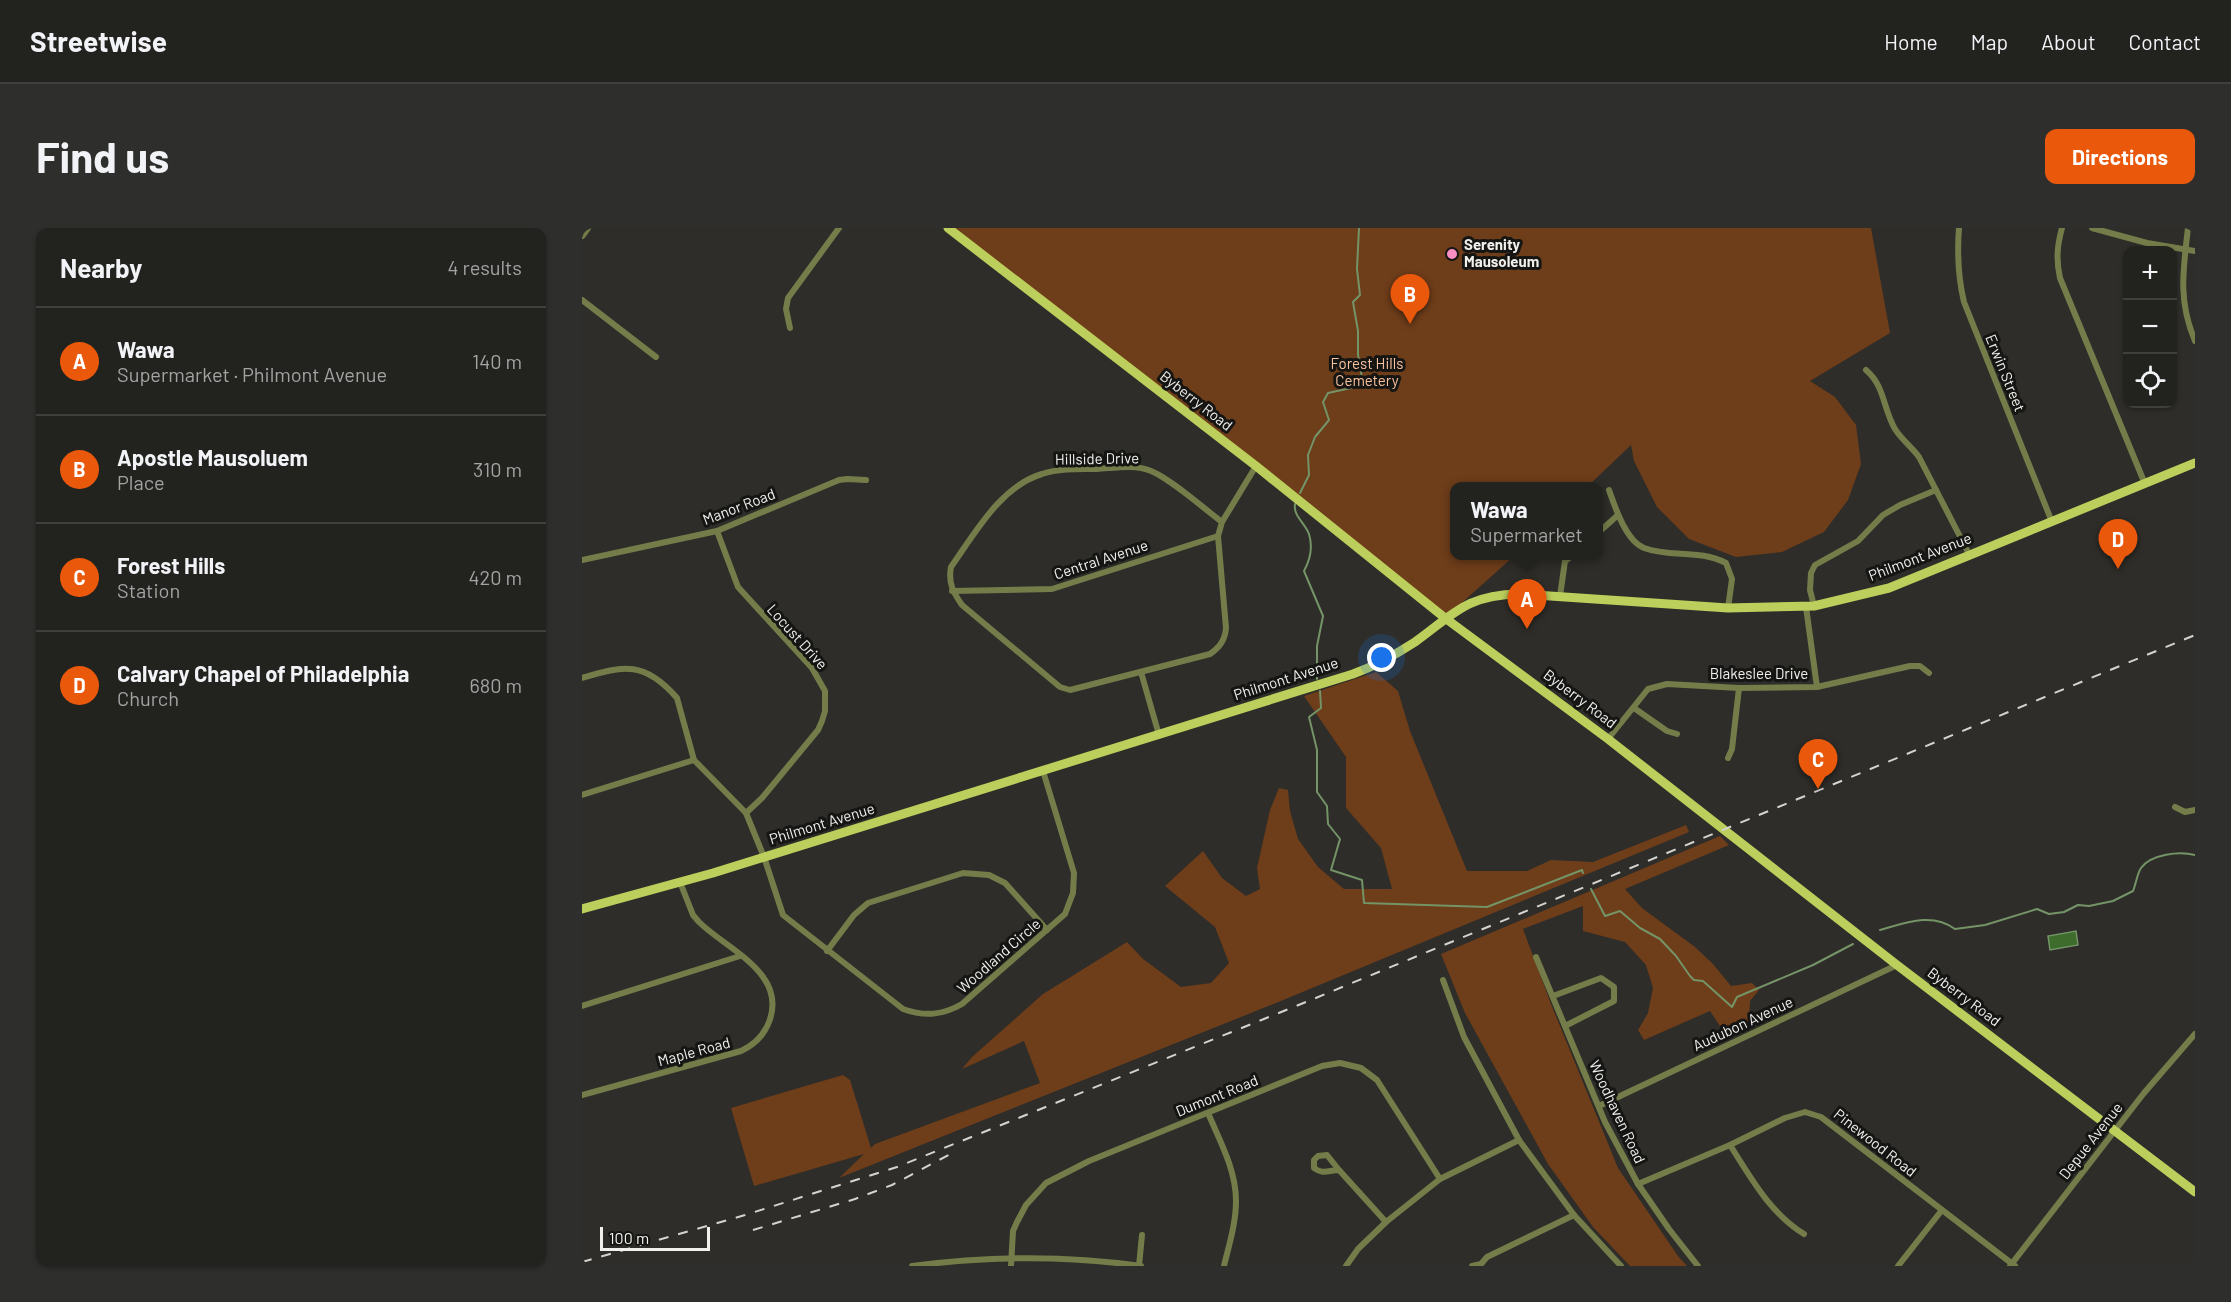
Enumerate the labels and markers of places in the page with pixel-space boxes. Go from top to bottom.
place label: Serenity Mausoleum [1464,235,1539,270]
marker: Serenity Mausoleum [1445,247,1459,261]
pin: B [1390,274,1430,324]
pin: D [2098,520,2138,569]
pin: A [1508,580,1546,629]
pin: C [1798,740,1838,789]

